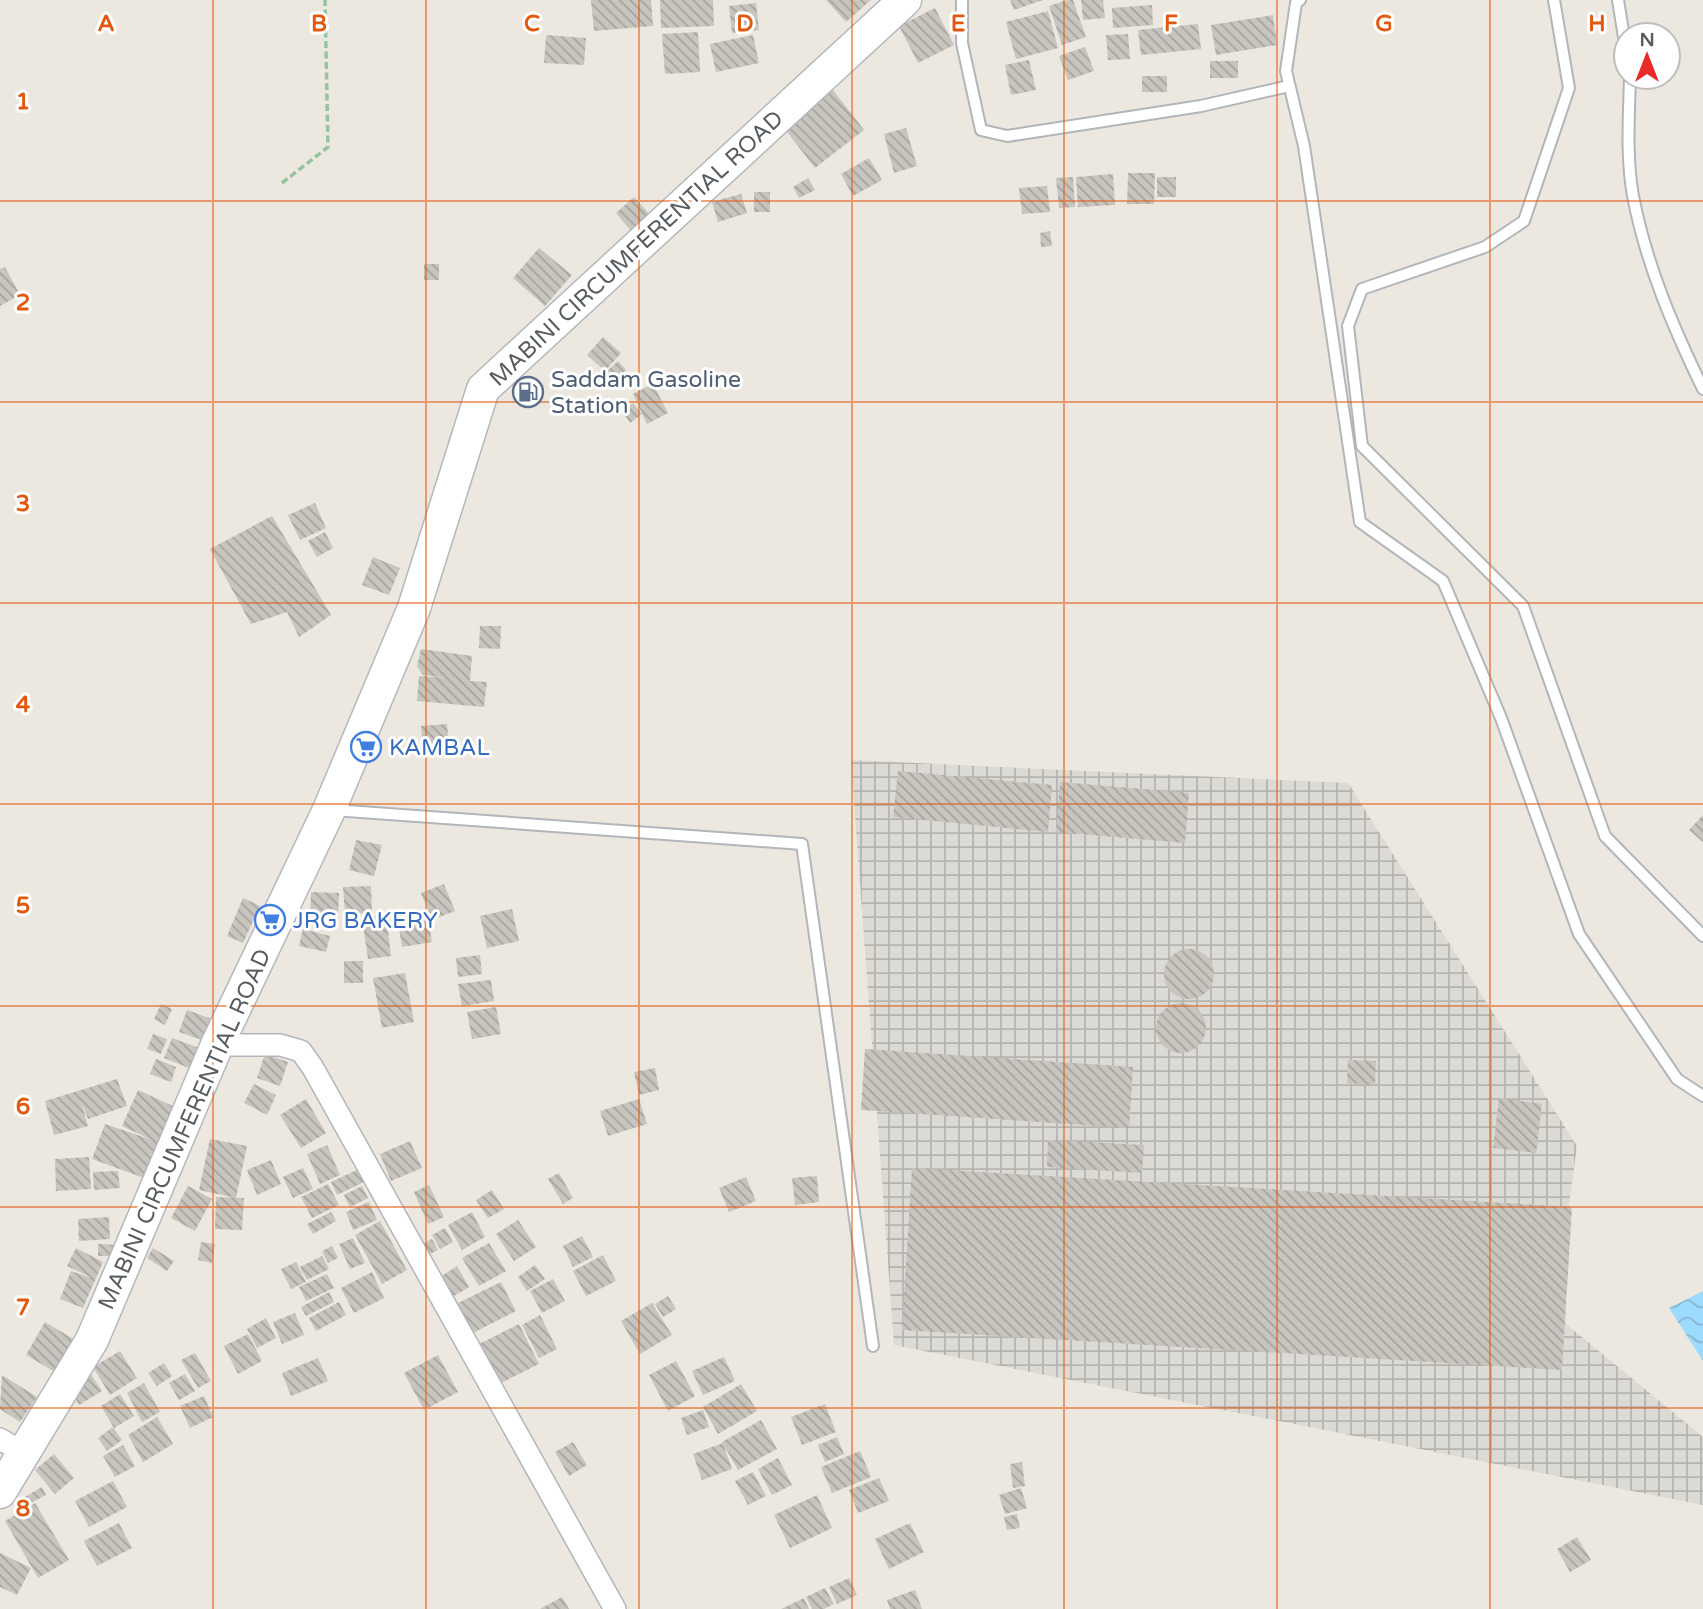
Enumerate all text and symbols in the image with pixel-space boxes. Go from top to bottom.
text: A [97,10,115,38]
text: B [311,10,327,38]
text: C [524,10,540,38]
text: D [736,10,754,38]
text: E [951,10,965,38]
text: F [1164,10,1178,38]
text: G [1375,10,1393,38]
text: H [1588,10,1606,38]
north arrow [1612,21,1682,91]
text: N [1639,29,1655,51]
text: 1 [16,88,30,116]
street label: MABINI CIRCUMFERENTIAL ROAD [484,105,789,393]
text: 2 [16,289,30,317]
place label: Saddam Gasoline Station [551,366,741,420]
fuel station icon: Saddam Gasoline Station [511,375,545,409]
text: 3 [16,490,30,518]
text: 4 [16,691,31,719]
supermarket icon: KAMBAL [349,730,383,764]
place label: KAMBAL [389,734,490,762]
text: 5 [16,892,30,920]
supermarket icon: JRG BAKERY [253,903,287,937]
place label: JRG BAKERY [293,907,438,935]
street label: MABINI CIRCUMFERENTIAL ROAD [92,945,277,1314]
text: 6 [16,1093,30,1121]
text: 7 [16,1294,30,1322]
text: 8 [16,1495,30,1523]

